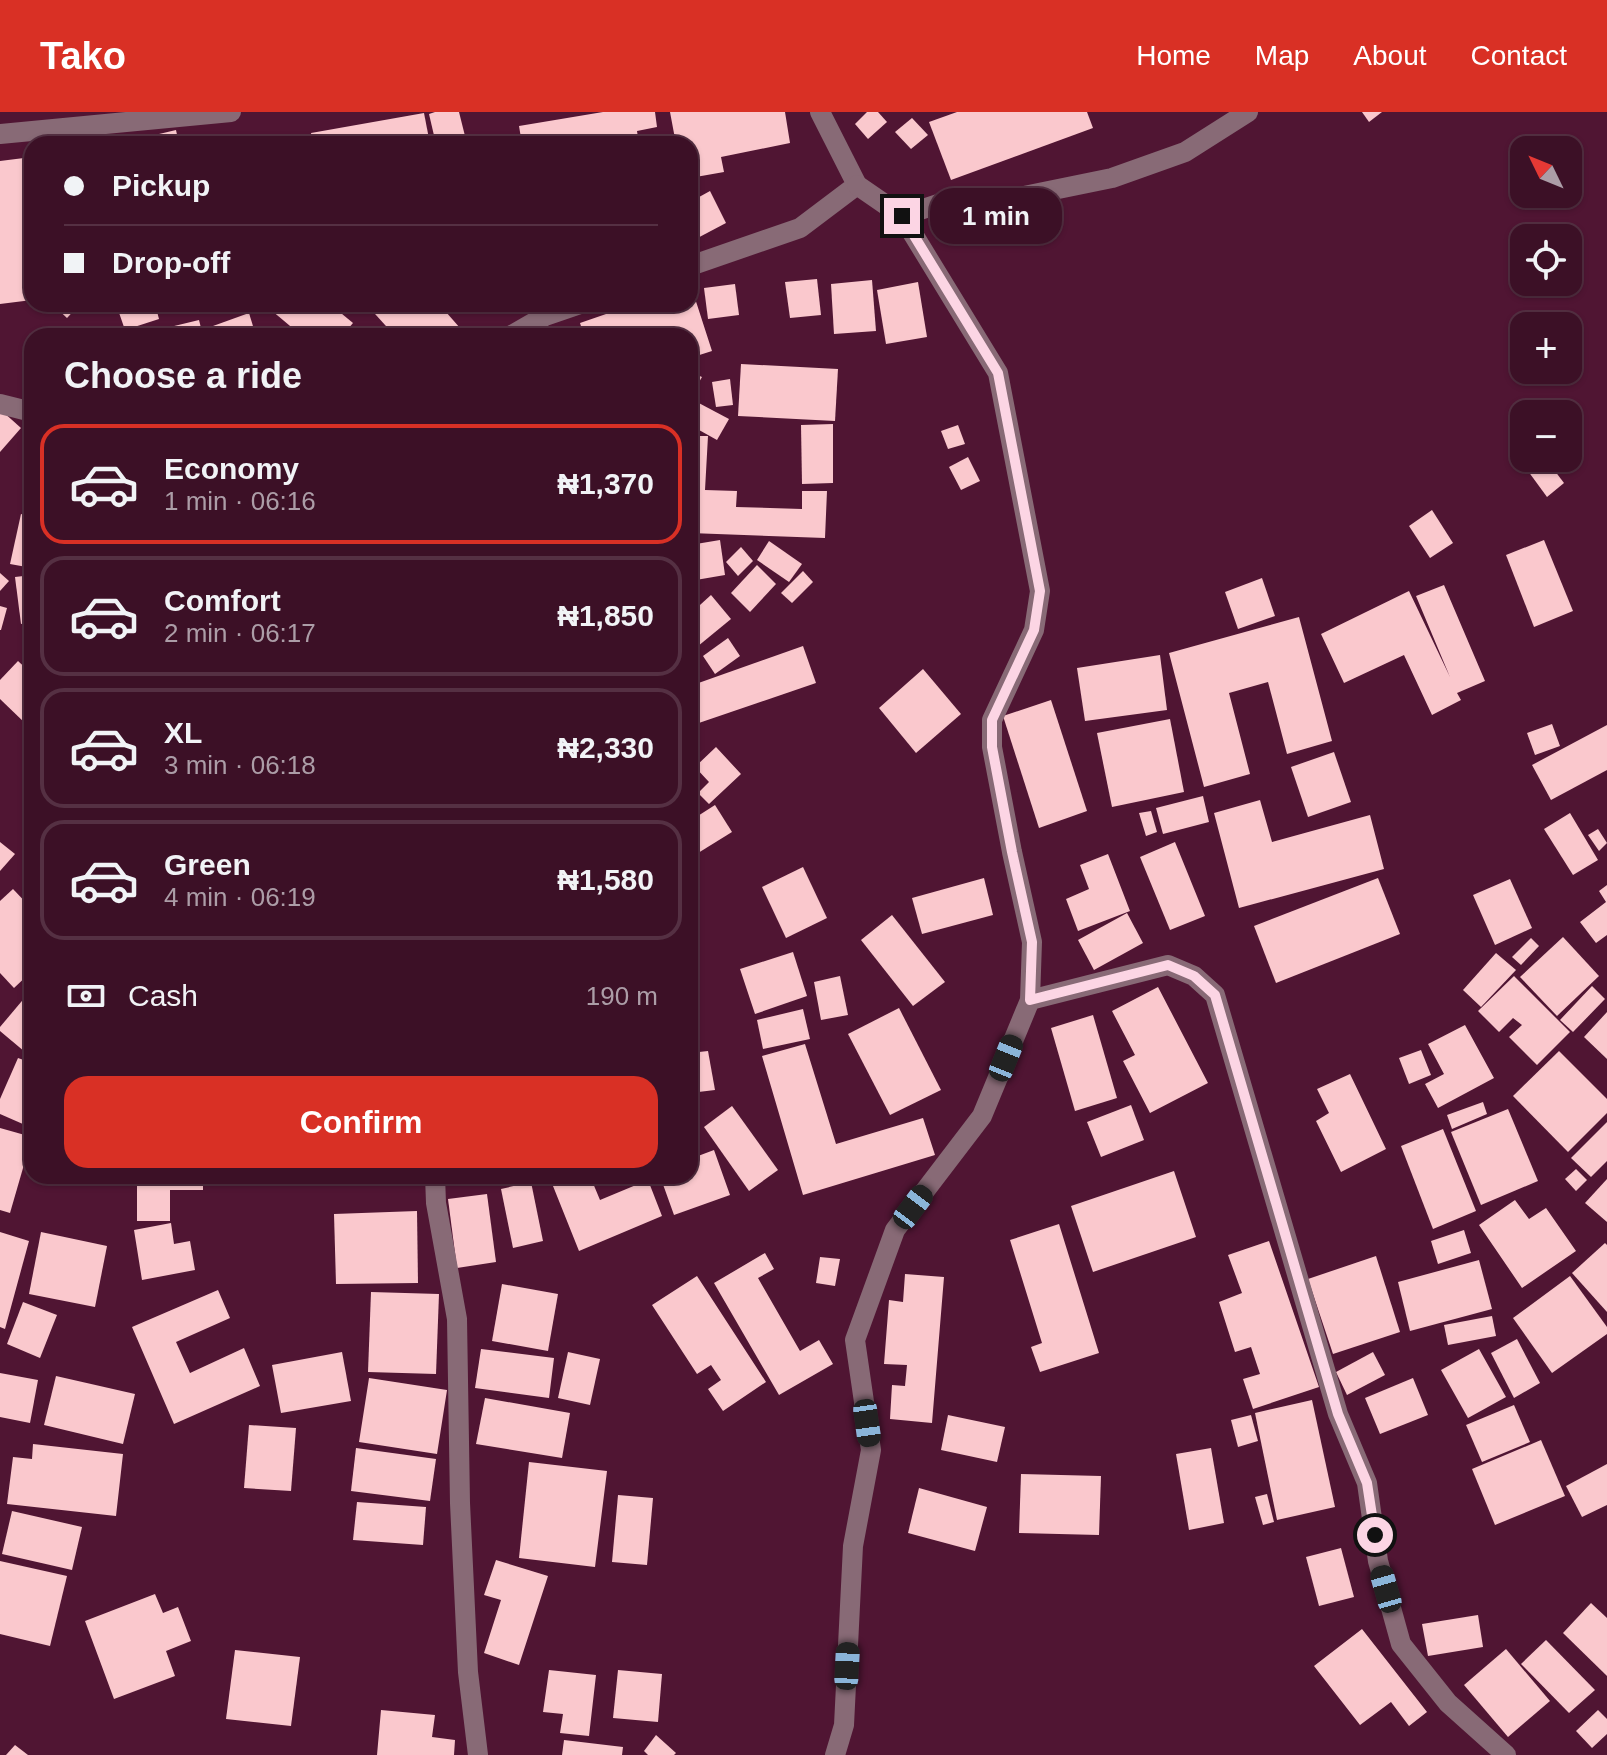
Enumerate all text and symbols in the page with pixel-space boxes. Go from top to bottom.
text: Tako [40,35,126,77]
text: Home [1136,40,1211,71]
text: Map [1255,40,1309,71]
text: About [1353,40,1427,71]
text: Contact [1471,40,1567,71]
north arrow [1510,136,1582,208]
map controls [1510,136,1582,472]
text: Pickup [112,169,210,202]
callout: 1 min [930,188,1062,244]
route end [884,198,920,234]
text: 1 min [962,201,1030,231]
button: locate [1510,224,1582,296]
text: Drop-off [112,246,230,279]
button: + [1510,312,1582,384]
text: Choose a ride [64,355,302,396]
button: − [1510,400,1582,472]
icon: car [68,448,140,520]
text: Economy [164,452,299,485]
text: ₦1,370 [557,467,654,500]
text: 1 min · 06:16 [164,486,316,516]
icon: car [68,580,140,652]
text: Comfort [164,584,281,617]
text: ₦1,850 [557,599,654,632]
text: 2 min · 06:17 [164,618,316,648]
icon: car [68,712,140,784]
text: XL [164,716,202,749]
text: ₦2,330 [557,731,654,764]
text: 3 min · 06:18 [164,750,316,780]
icon: car [68,844,140,916]
text: Green [164,848,251,881]
text: ₦1,580 [557,863,654,896]
text: 4 min · 06:19 [164,882,316,912]
icon: cash [64,974,108,1018]
text: Cash [128,979,198,1012]
text: 190 m [586,981,658,1011]
car [986,1031,1026,1085]
button: Confirm [64,1076,658,1168]
car [889,1181,937,1233]
car [852,1398,882,1448]
route start [1357,1517,1393,1553]
car [1368,1563,1404,1615]
car [834,1641,860,1691]

